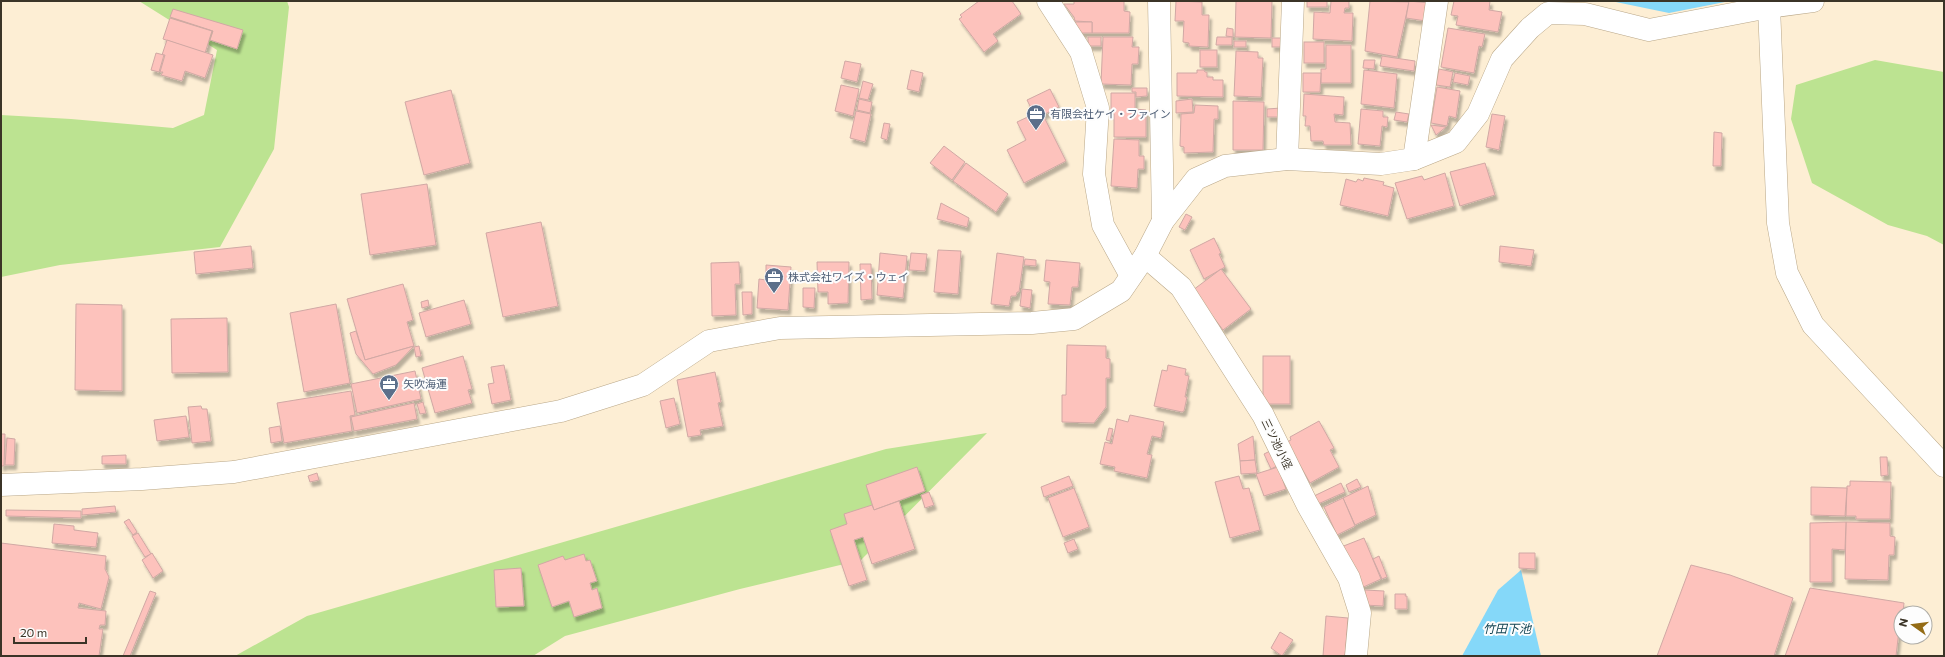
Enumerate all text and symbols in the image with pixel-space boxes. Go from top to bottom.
office icon: 有限会社ケイ・ファイン [1025,103,1047,131]
place label: 有限会社ケイ・ファイン [1050,107,1171,120]
office icon: 株式会社ワイズ・ウェイ [763,266,785,294]
place label: 株式会社ワイズ・ウェイ [788,270,909,283]
office icon: 矢吹海運 [378,373,400,401]
place label: 矢吹海運 [403,377,447,390]
street label: 三ツ池小径 [1260,416,1295,471]
north arrow [1893,605,1933,645]
text: N [1896,617,1910,628]
scale bar [14,619,86,645]
water label: 竹田下池 [1483,621,1532,635]
text: 20 m [20,625,47,639]

